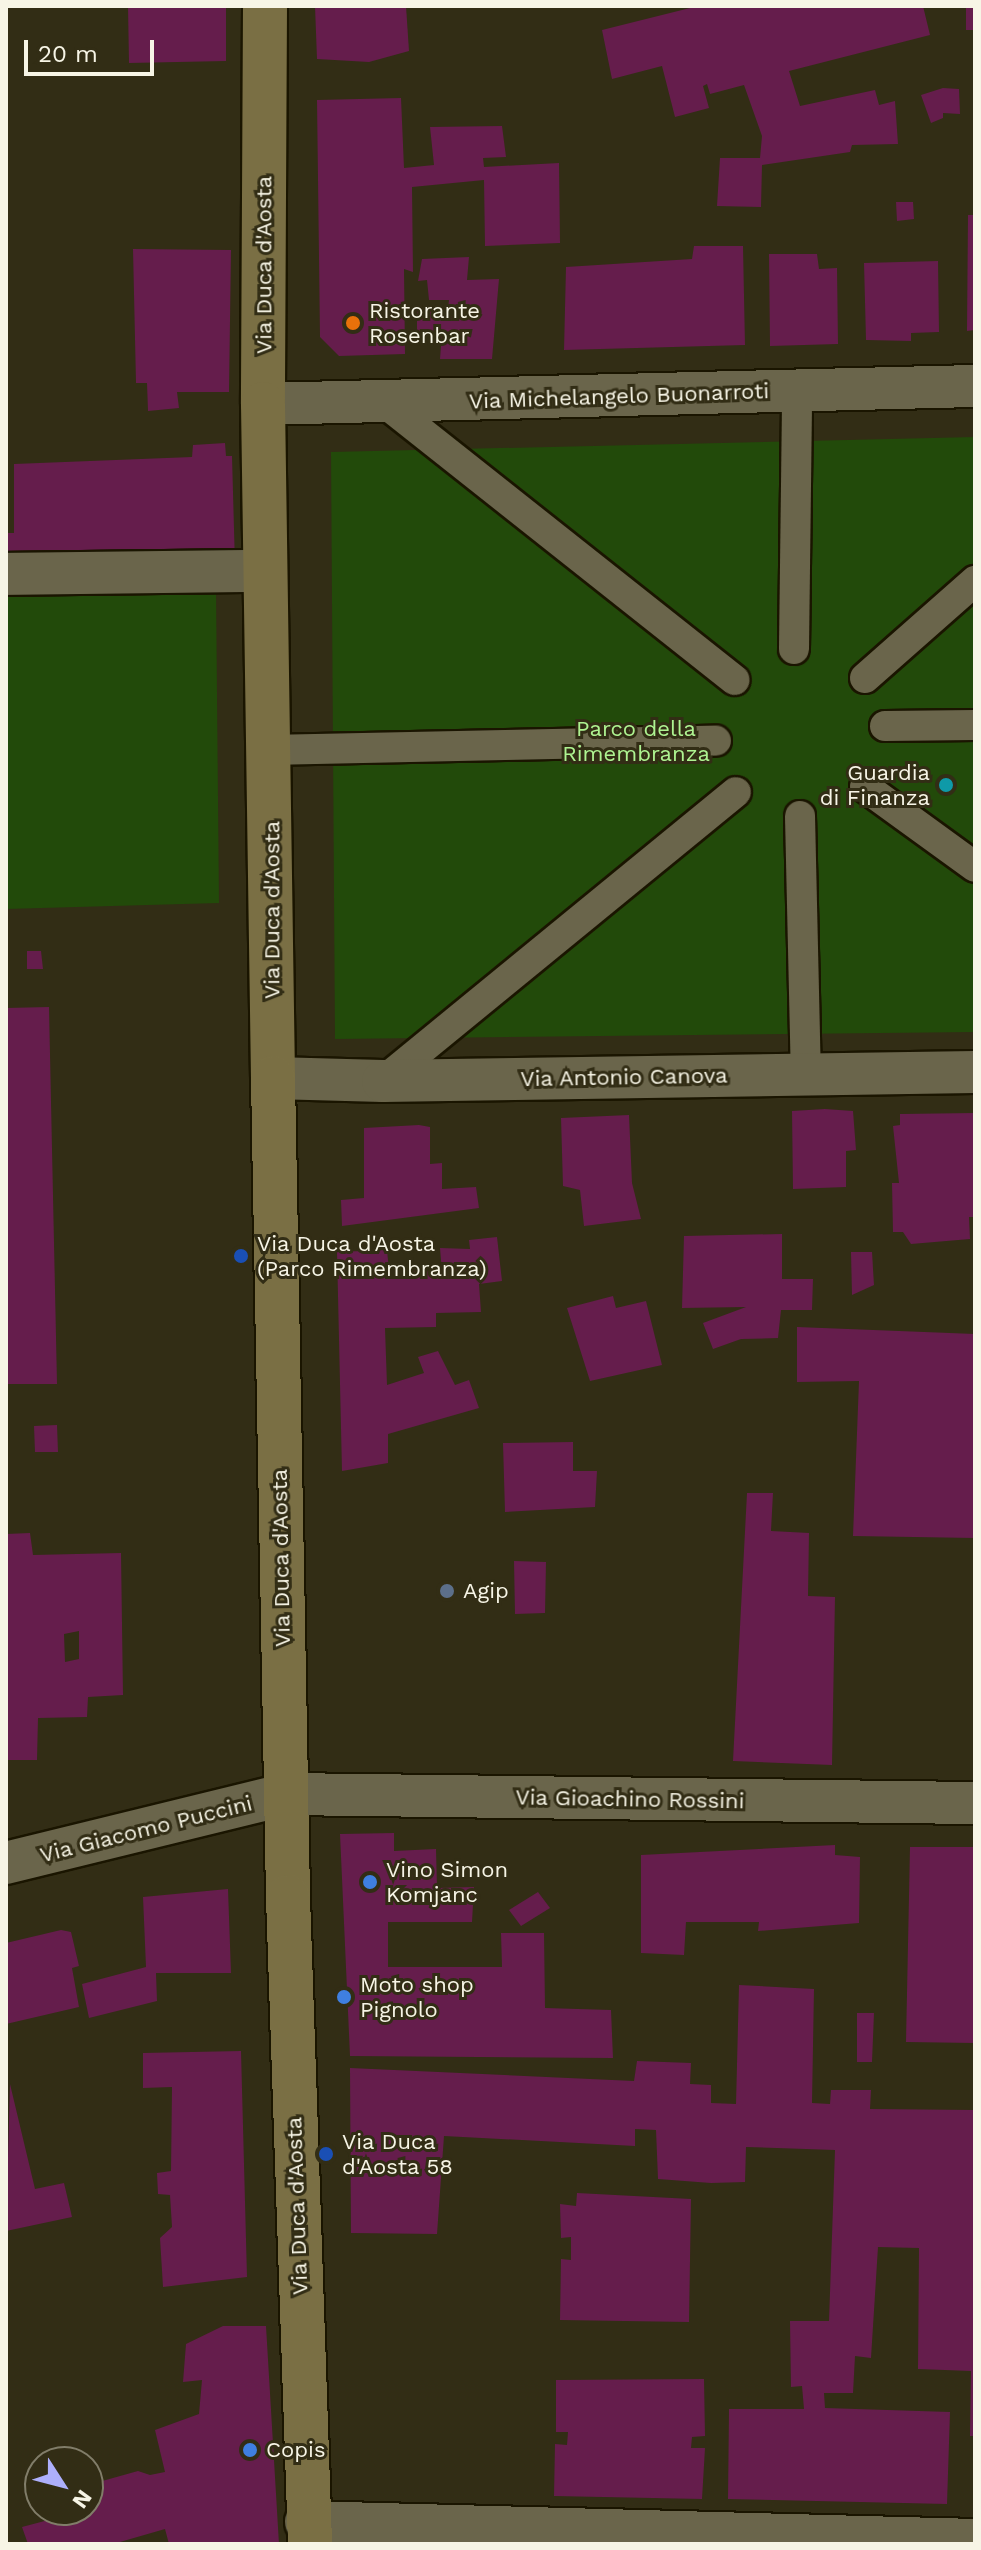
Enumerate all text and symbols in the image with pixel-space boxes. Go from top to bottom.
scale bar [28,24,158,74]
text: 20 m [38,40,98,68]
street label: Via Duca d'Aosta [251,175,277,355]
place label: Ristorante Rosenbar [369,297,480,348]
marker: Ristorante Rosenbar [344,314,362,332]
street label: Via Michelangelo Buonarroti [468,378,770,414]
park label: Parco della Rimembranza [562,715,710,766]
place label: Guardia di Finanza [820,759,930,810]
marker: Guardia di Finanza [937,776,955,794]
street label: Via Duca d'Aosta [259,820,285,1000]
street label: Via Antonio Canova [519,1062,729,1092]
place label: Via Duca d'Aosta (Parco Rimembranza) [257,1230,487,1282]
marker: Via Duca d'Aosta (Parco Rimembranza) [232,1247,250,1265]
street label: Via Duca d'Aosta [266,1468,296,1648]
place label: Agip [463,1578,509,1604]
marker: Agip [438,1582,456,1600]
street label: Via Gioachino Rossini [515,1784,745,1814]
street label: Via Giacomo Puccini [37,1790,255,1868]
place label: Vino Simon Komjanc [386,1856,508,1908]
marker: Vino Simon Komjanc [361,1873,379,1891]
place label: Moto shop Pignolo [360,1971,474,2022]
marker: Moto shop Pignolo [335,1988,353,2006]
street label: Via Duca d'Aosta [281,2116,313,2296]
place label: Via Duca d'Aosta 58 [342,2128,453,2180]
marker: Via Duca d'Aosta 58 [317,2145,335,2163]
place label: Copis [266,2437,326,2463]
marker: Copis [241,2441,259,2459]
north arrow [24,2446,104,2526]
text: N [67,2485,97,2513]

